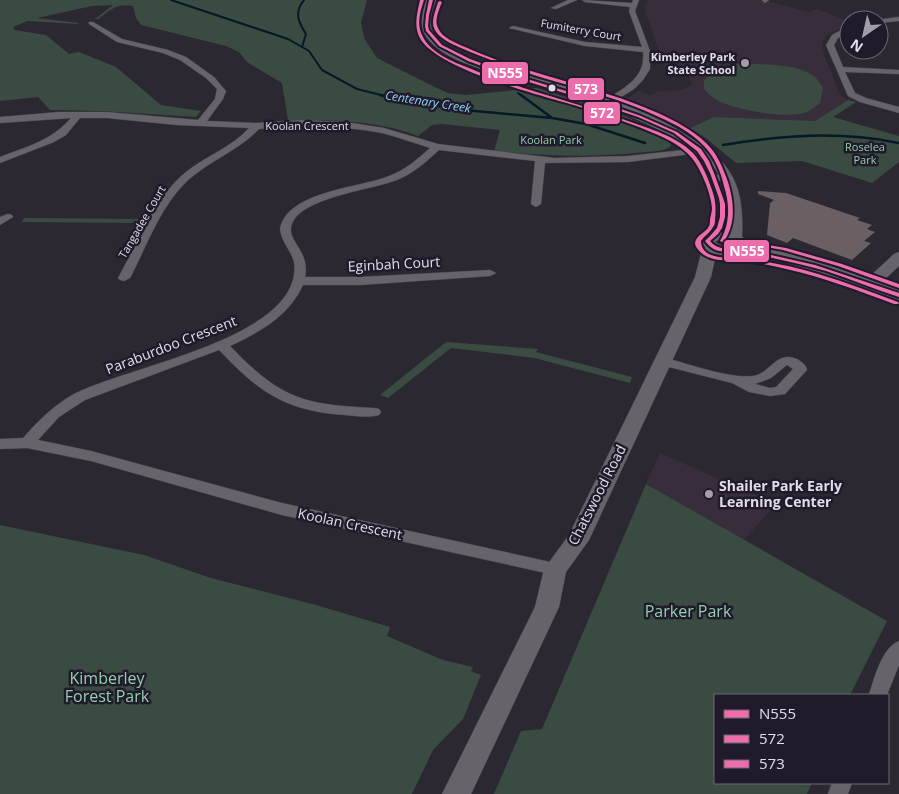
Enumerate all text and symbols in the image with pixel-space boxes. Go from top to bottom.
north arrow [839,10,889,60]
street label: Fumiterry Court [540,15,623,44]
text: N [846,35,866,57]
place label: Kimberley Park State School [651,49,735,77]
marker: Kimberley Park State School [739,57,751,69]
line badge: N555 [481,61,529,85]
text: N555 [487,63,523,82]
line badge: 573 [567,77,605,101]
text: 573 [574,79,598,98]
unlabelled marker [547,83,557,93]
water label: Centenary Creek [384,86,473,117]
line badge: 572 [583,101,621,125]
text: 572 [590,103,614,122]
street label: Koolan Crescent [265,118,349,133]
park label: Koolan Park [520,132,582,147]
park label: Roselea Park [845,139,885,167]
street label: Tangadee Court [115,183,169,261]
line badge: N555 [723,239,770,263]
text: N555 [729,241,765,260]
street label: Eginbah Court [347,252,441,275]
street label: Paraburdoo Crescent [103,311,239,378]
street label: Chatswood Road [563,441,630,548]
place label: Shailer Park Early Learning Center [719,476,842,511]
marker: Shailer Park Early Learning Center [703,488,715,500]
street label: Koolan Crescent [296,503,404,544]
park label: Parker Park [645,600,732,622]
park label: Kimberley Forest Park [65,667,150,707]
legend [714,694,889,784]
text: N555 [759,703,796,723]
text: 572 [759,728,785,748]
text: 573 [759,753,785,773]

